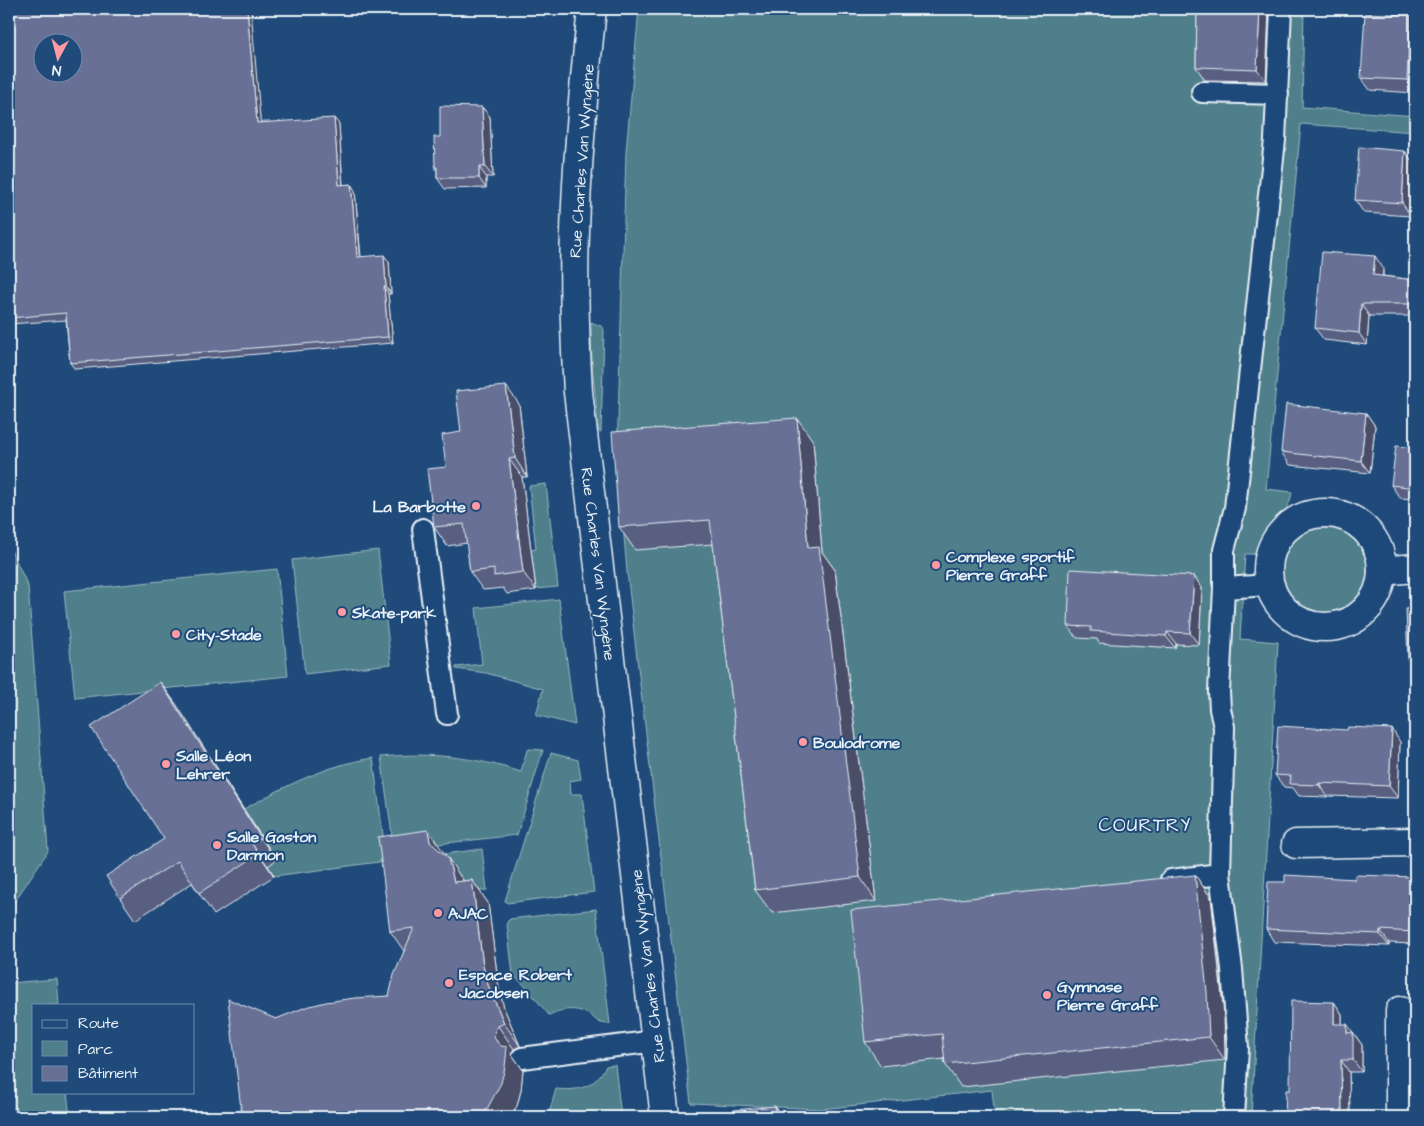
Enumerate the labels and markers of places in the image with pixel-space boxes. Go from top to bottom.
place label: La Barbotte [372,496,466,518]
marker: La Barbotte [470,500,482,512]
place label: Complexe sportif Pierre Graff [946,546,1075,586]
marker: Complexe sportif Pierre Graff [930,559,942,571]
place label: Skate-park [351,602,436,624]
marker: Skate-park [336,606,348,618]
place label: City-Stade [186,624,262,647]
marker: City-Stade [170,628,182,640]
place label: Boulodrome [813,732,901,754]
marker: Boulodrome [797,736,809,748]
place label: Salle Léon Lehrer [175,745,251,785]
marker: Salle Léon Lehrer [160,758,172,770]
place label: Salle Gaston Darmon [226,826,316,866]
marker: Salle Gaston Darmon [211,839,223,851]
place label: AJAC [448,903,489,925]
marker: AJAC [432,907,444,919]
place label: Espace Robert Jacobsen [458,964,573,1004]
place label: Gymnase Pierre Graff [1057,976,1159,1016]
marker: Espace Robert Jacobsen [443,977,455,989]
marker: Gymnase Pierre Graff [1041,989,1053,1001]

